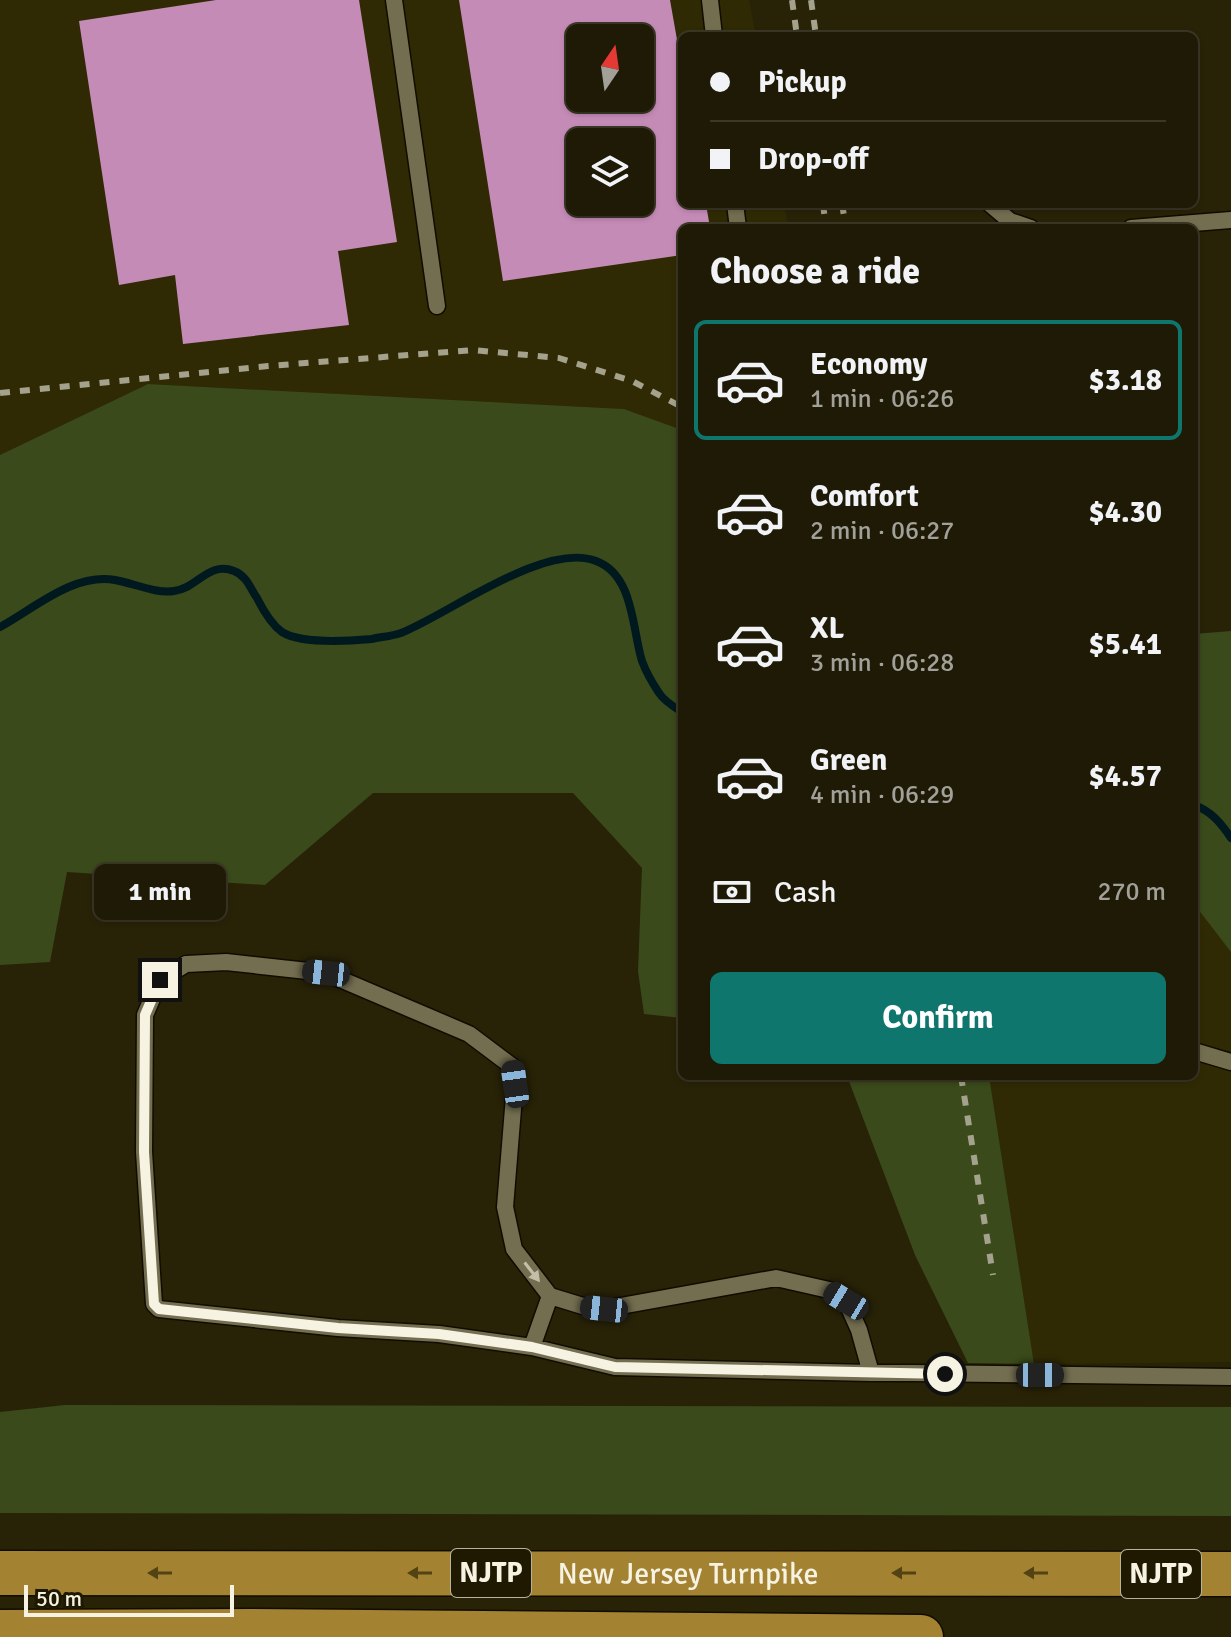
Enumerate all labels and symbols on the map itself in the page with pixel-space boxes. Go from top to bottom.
north arrow [566,24,654,112]
callout: 1 min [94,864,226,920]
car [301,959,351,987]
route end [142,962,178,998]
car [500,1059,530,1109]
one-way arrow [523,1262,539,1282]
car [819,1278,873,1324]
car [579,1295,629,1323]
route start [927,1356,963,1392]
car [1016,1363,1064,1387]
road number: NJTP [451,1549,531,1597]
road number: NJTP [1121,1550,1201,1598]
street label: New Jersey Turnpike [558,1555,818,1592]
one-way arrow [147,1567,172,1579]
one-way arrow [407,1567,432,1579]
one-way arrow [891,1567,916,1579]
one-way arrow [1023,1567,1048,1579]
scale bar [24,1581,234,1617]

